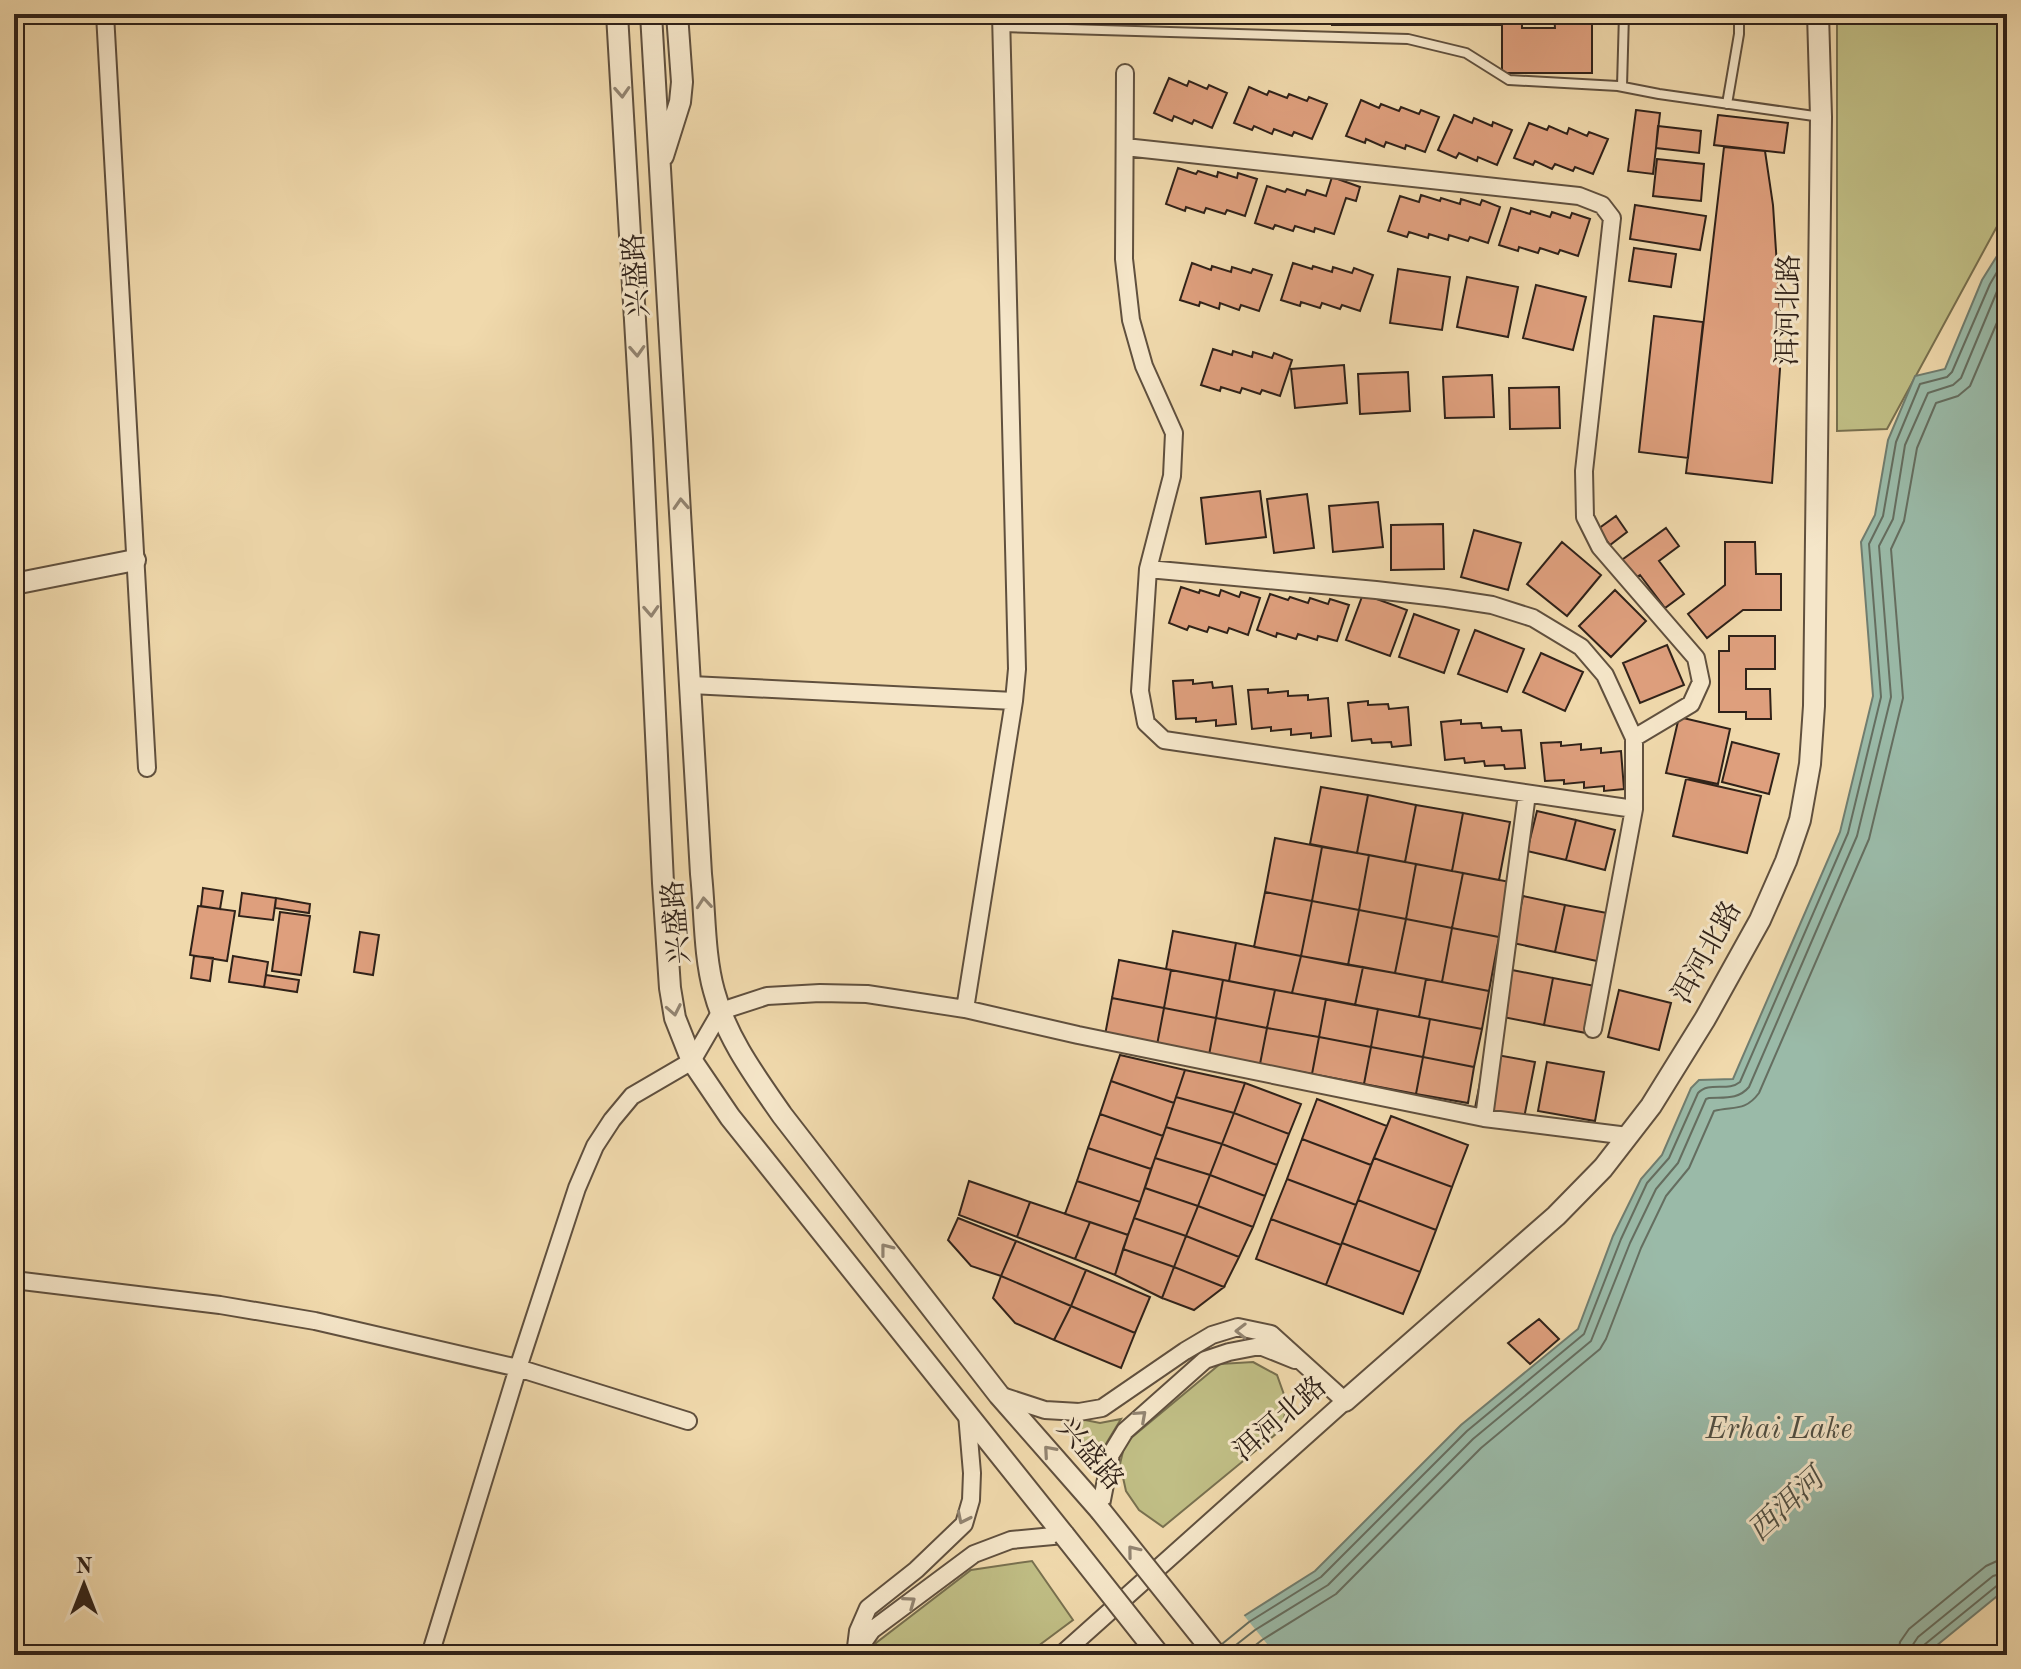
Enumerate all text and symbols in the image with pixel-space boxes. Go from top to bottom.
one-way arrow [613,86,630,99]
street label: 兴盛路 [618,232,655,318]
street label: 洱河北路 [1772,254,1805,366]
one-way arrow [628,345,645,358]
one-way arrow [672,497,689,510]
one-way arrow [642,605,659,618]
street label: 兴盛路 [657,879,696,965]
one-way arrow [696,896,713,909]
street label: 洱河北路 [1666,896,1747,1009]
one-way arrow [665,1003,682,1017]
one-way arrow [882,1243,896,1258]
one-way arrow [1235,1322,1247,1340]
street label: 洱河北路 [1228,1370,1332,1467]
street label: 兴盛路 [1051,1412,1129,1496]
one-way arrow [1132,1412,1147,1426]
water label: Erhai Lake [1704,1415,1853,1445]
one-way arrow [1044,1446,1059,1461]
water label: 西洱河 [1742,1459,1834,1548]
one-way arrow [957,1510,973,1524]
north arrow [44,1545,124,1625]
one-way arrow [1128,1545,1142,1560]
text: N [76,1556,93,1578]
one-way arrow [902,1597,916,1611]

